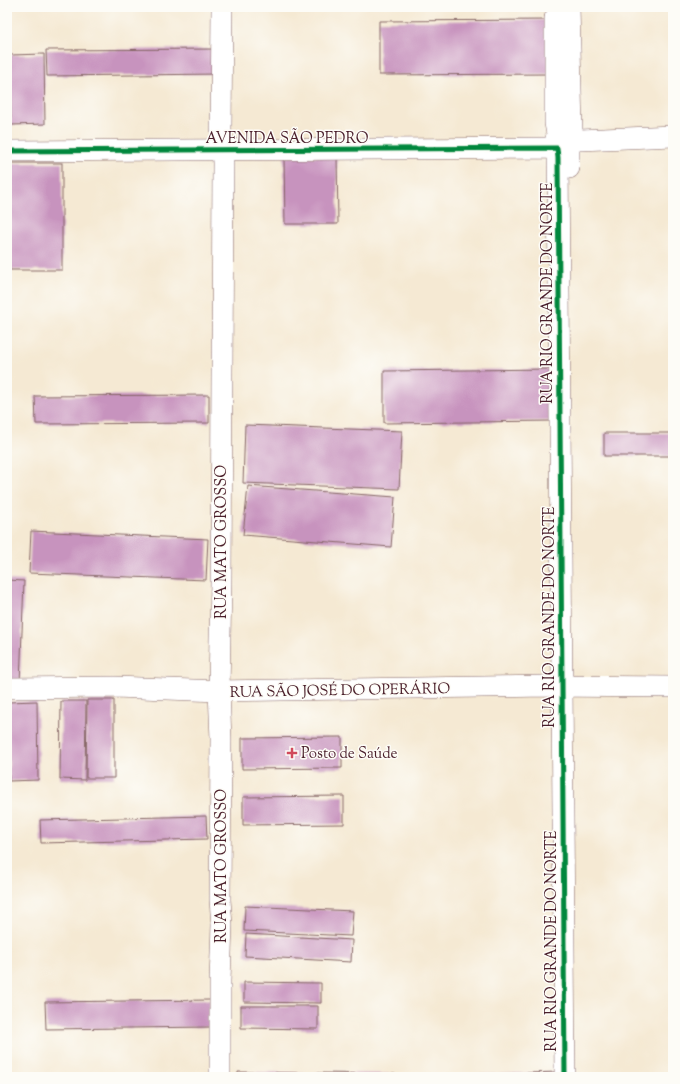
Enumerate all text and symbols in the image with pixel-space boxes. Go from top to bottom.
street label: AVENIDA SÃO PEDRO [205,128,369,150]
street label: RUA RIO GRANDE DO NORTE [538,182,559,404]
street label: RUA MATO GROSSO [212,465,233,619]
street label: RUA RIO GRANDE DO NORTE [540,506,561,728]
street label: RUA SÃO JOSÉ DO OPERÁRIO [230,678,451,704]
place label: Posto de Saúde [301,744,398,765]
marker: Posto de Saúde [286,747,298,759]
street label: RUA MATO GROSSO [212,789,233,943]
street label: RUA RIO GRANDE DO NORTE [542,830,563,1052]

